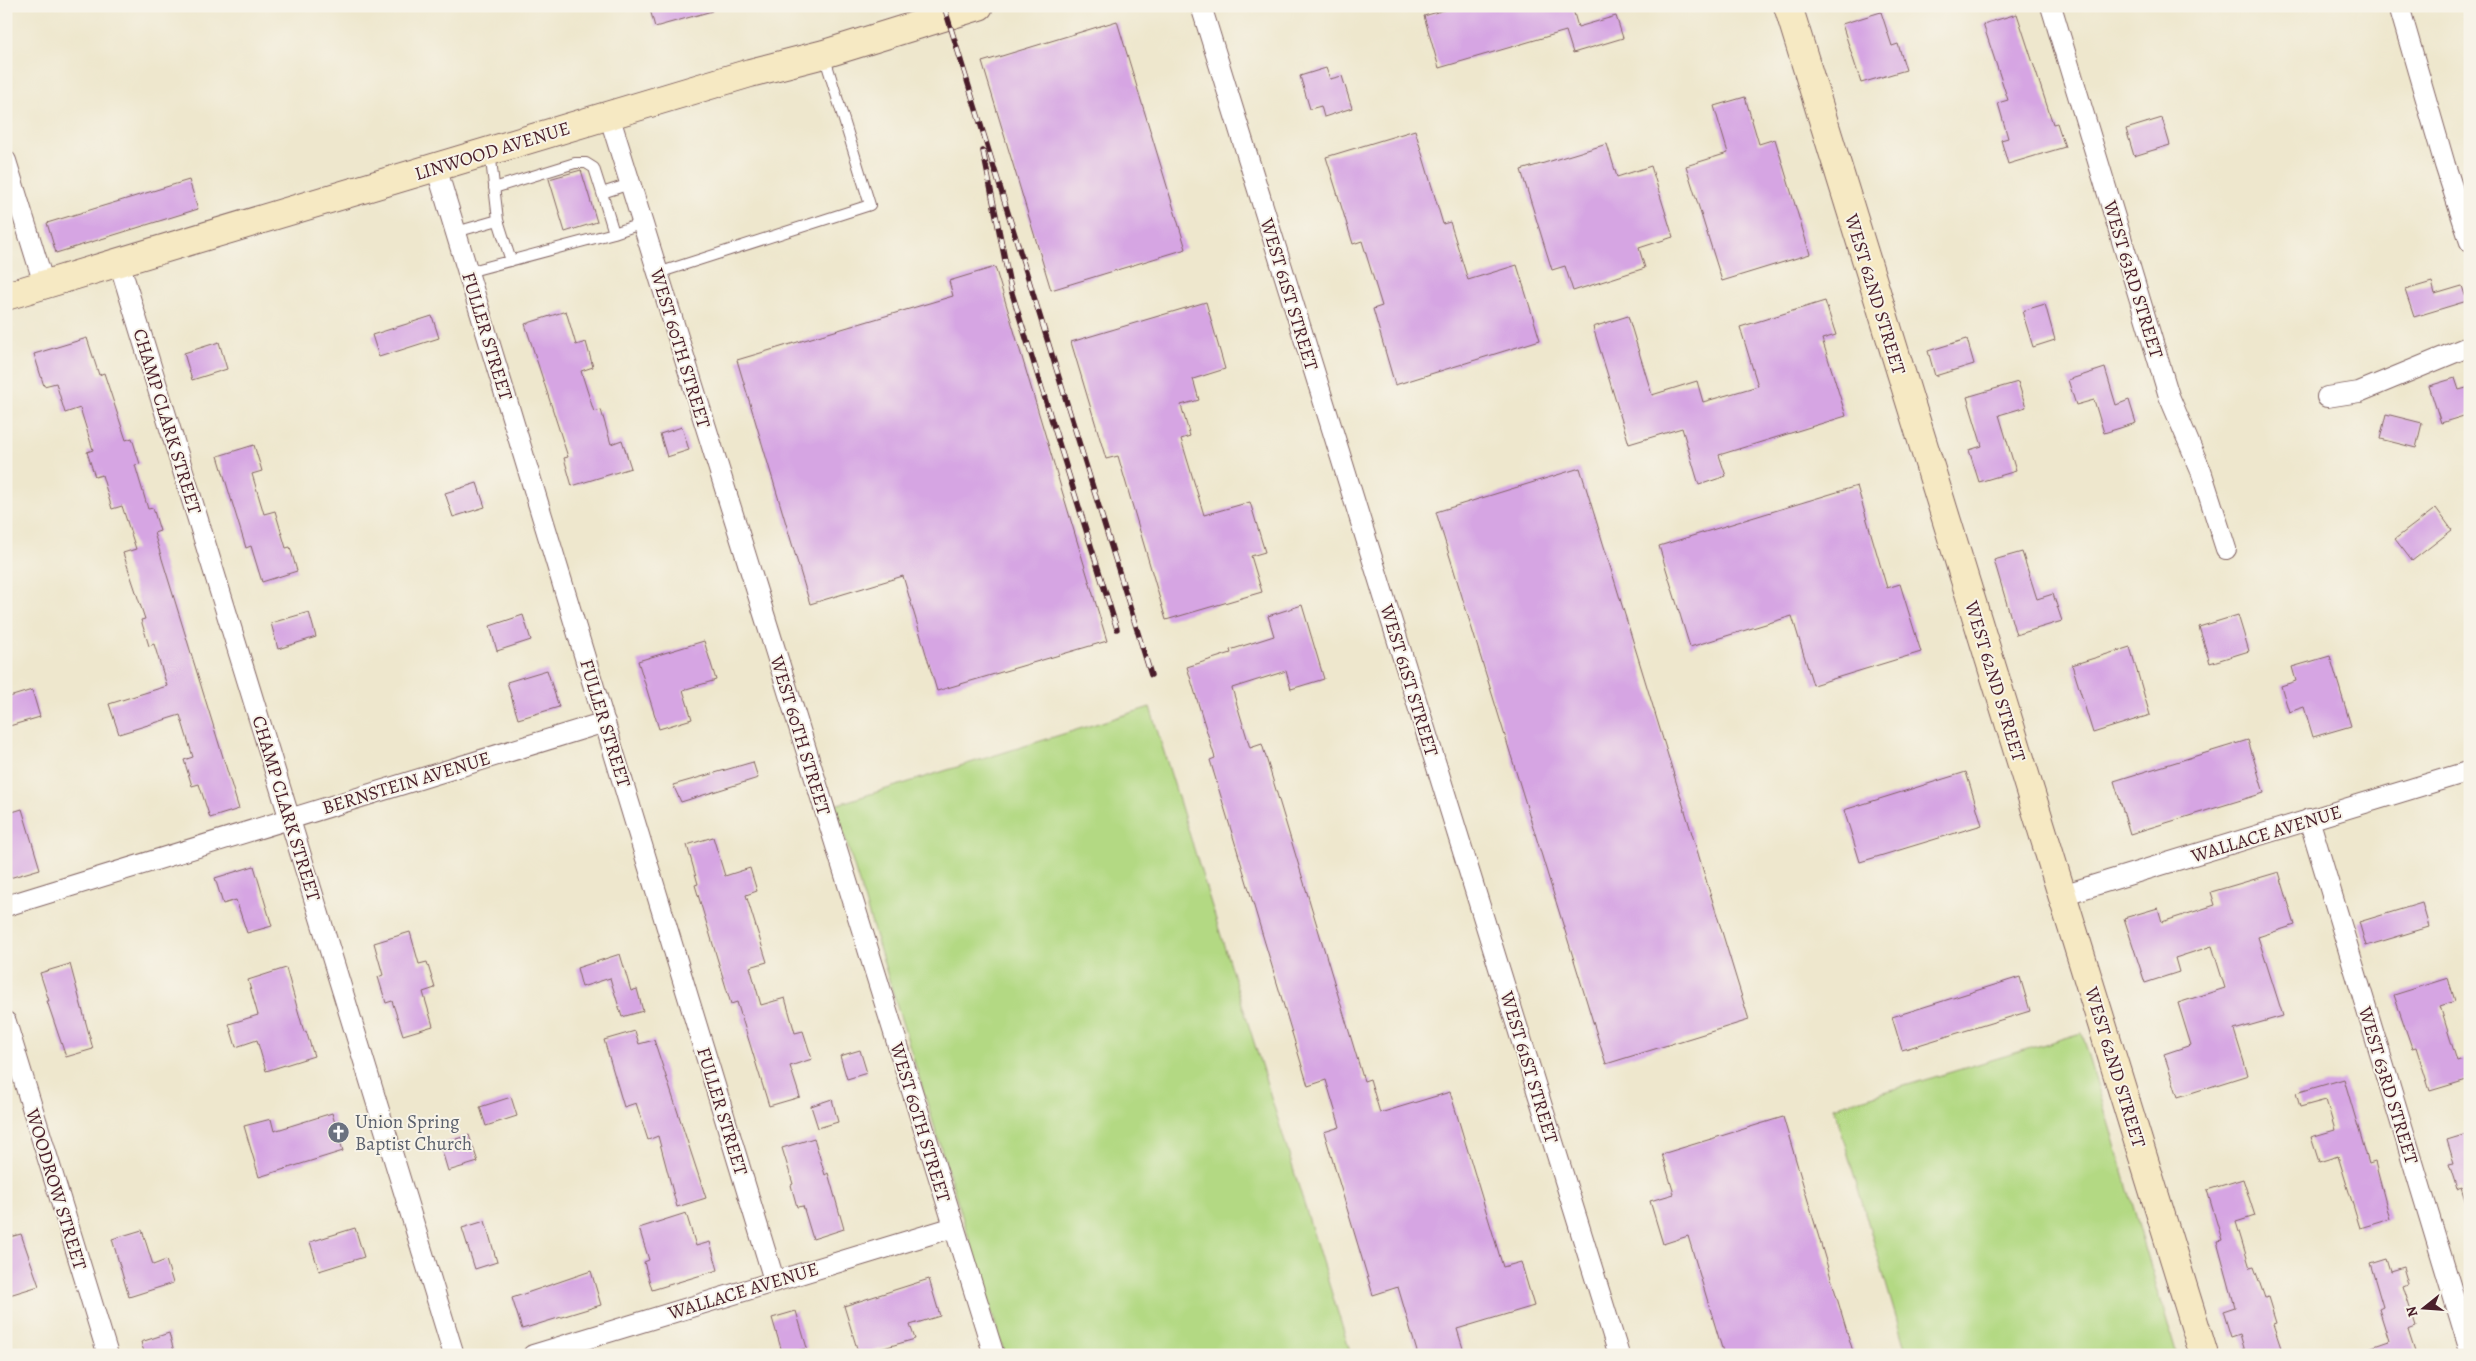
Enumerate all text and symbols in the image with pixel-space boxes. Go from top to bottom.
street label: LINWOOD AVENUE [411,115,573,187]
street label: WEST 63RD STREET [2096,196,2170,362]
street label: WEST 62ND STREET [1838,210,1912,378]
street label: WEST 61ST STREET [1253,214,1325,374]
street label: WEST 60TH STREET [643,264,717,432]
street label: FULLER STREET [455,269,519,404]
street label: CHAMP CLARK STREET [126,325,208,518]
street label: WEST 62ND STREET [1958,597,2032,765]
street label: WEST 61ST STREET [1373,600,1445,760]
street label: WEST 60TH STREET [763,651,837,819]
street label: FULLER STREET [573,656,637,791]
street label: CHAMP CLARK STREET [245,712,327,905]
street label: BERNSTEIN AVENUE [319,745,494,821]
street label: WALLACE AVENUE [2187,799,2345,870]
street label: WEST 62ND STREET [2078,983,2152,1151]
street label: WEST 61ST STREET [1493,987,1565,1147]
street label: WEST 63RD STREET [2351,1002,2425,1168]
street label: WEST 60TH STREET [883,1038,957,1206]
street label: FULLER STREET [690,1044,754,1179]
street label: WOODROW STREET [19,1105,93,1274]
place label: Union Spring Baptist Church [355,1109,472,1157]
church icon: Union Spring Baptist Church [327,1120,351,1144]
street label: WALLACE AVENUE [664,1256,822,1327]
north arrow [2398,1284,2448,1334]
text: N [2401,1304,2423,1319]

